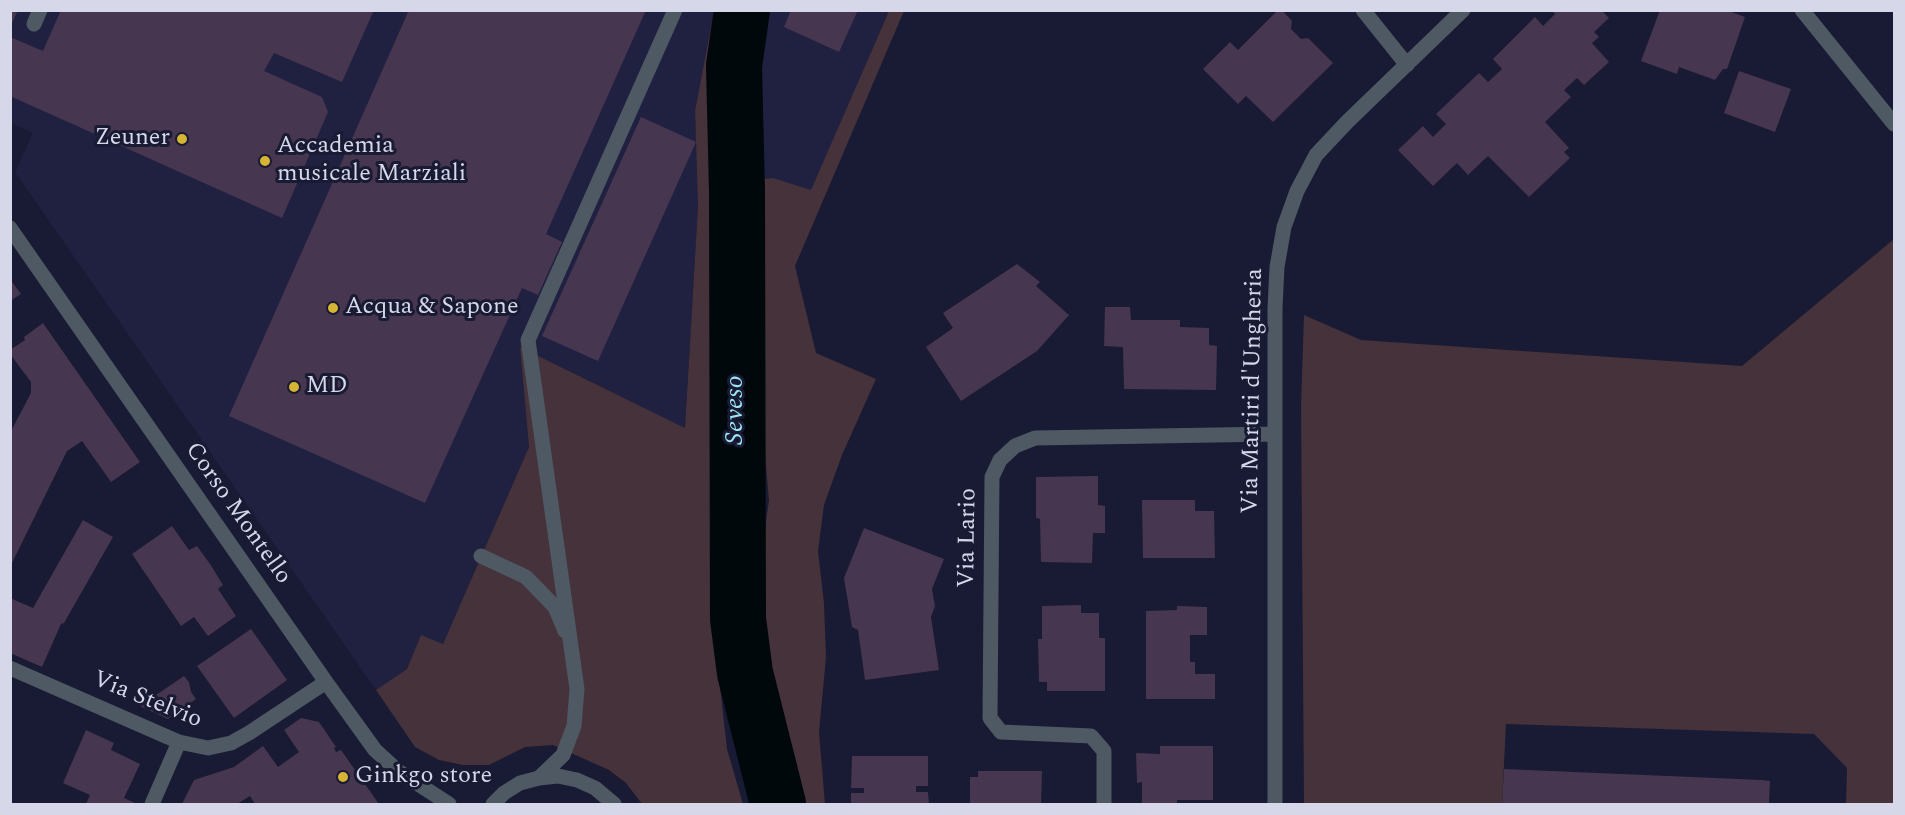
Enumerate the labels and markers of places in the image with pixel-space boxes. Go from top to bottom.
place label: Zeuner [95,125,170,153]
marker: Zeuner [175,132,189,146]
place label: Accademia musicale Marziali [277,133,466,189]
marker: Accademia musicale Marziali [258,154,272,168]
place label: Acqua & Sapone [345,294,519,322]
marker: Acqua & Sapone [326,301,340,315]
place label: MD [306,373,348,401]
marker: MD [287,380,301,394]
place label: Ginkgo store [355,763,492,791]
marker: Ginkgo store [336,770,350,784]

